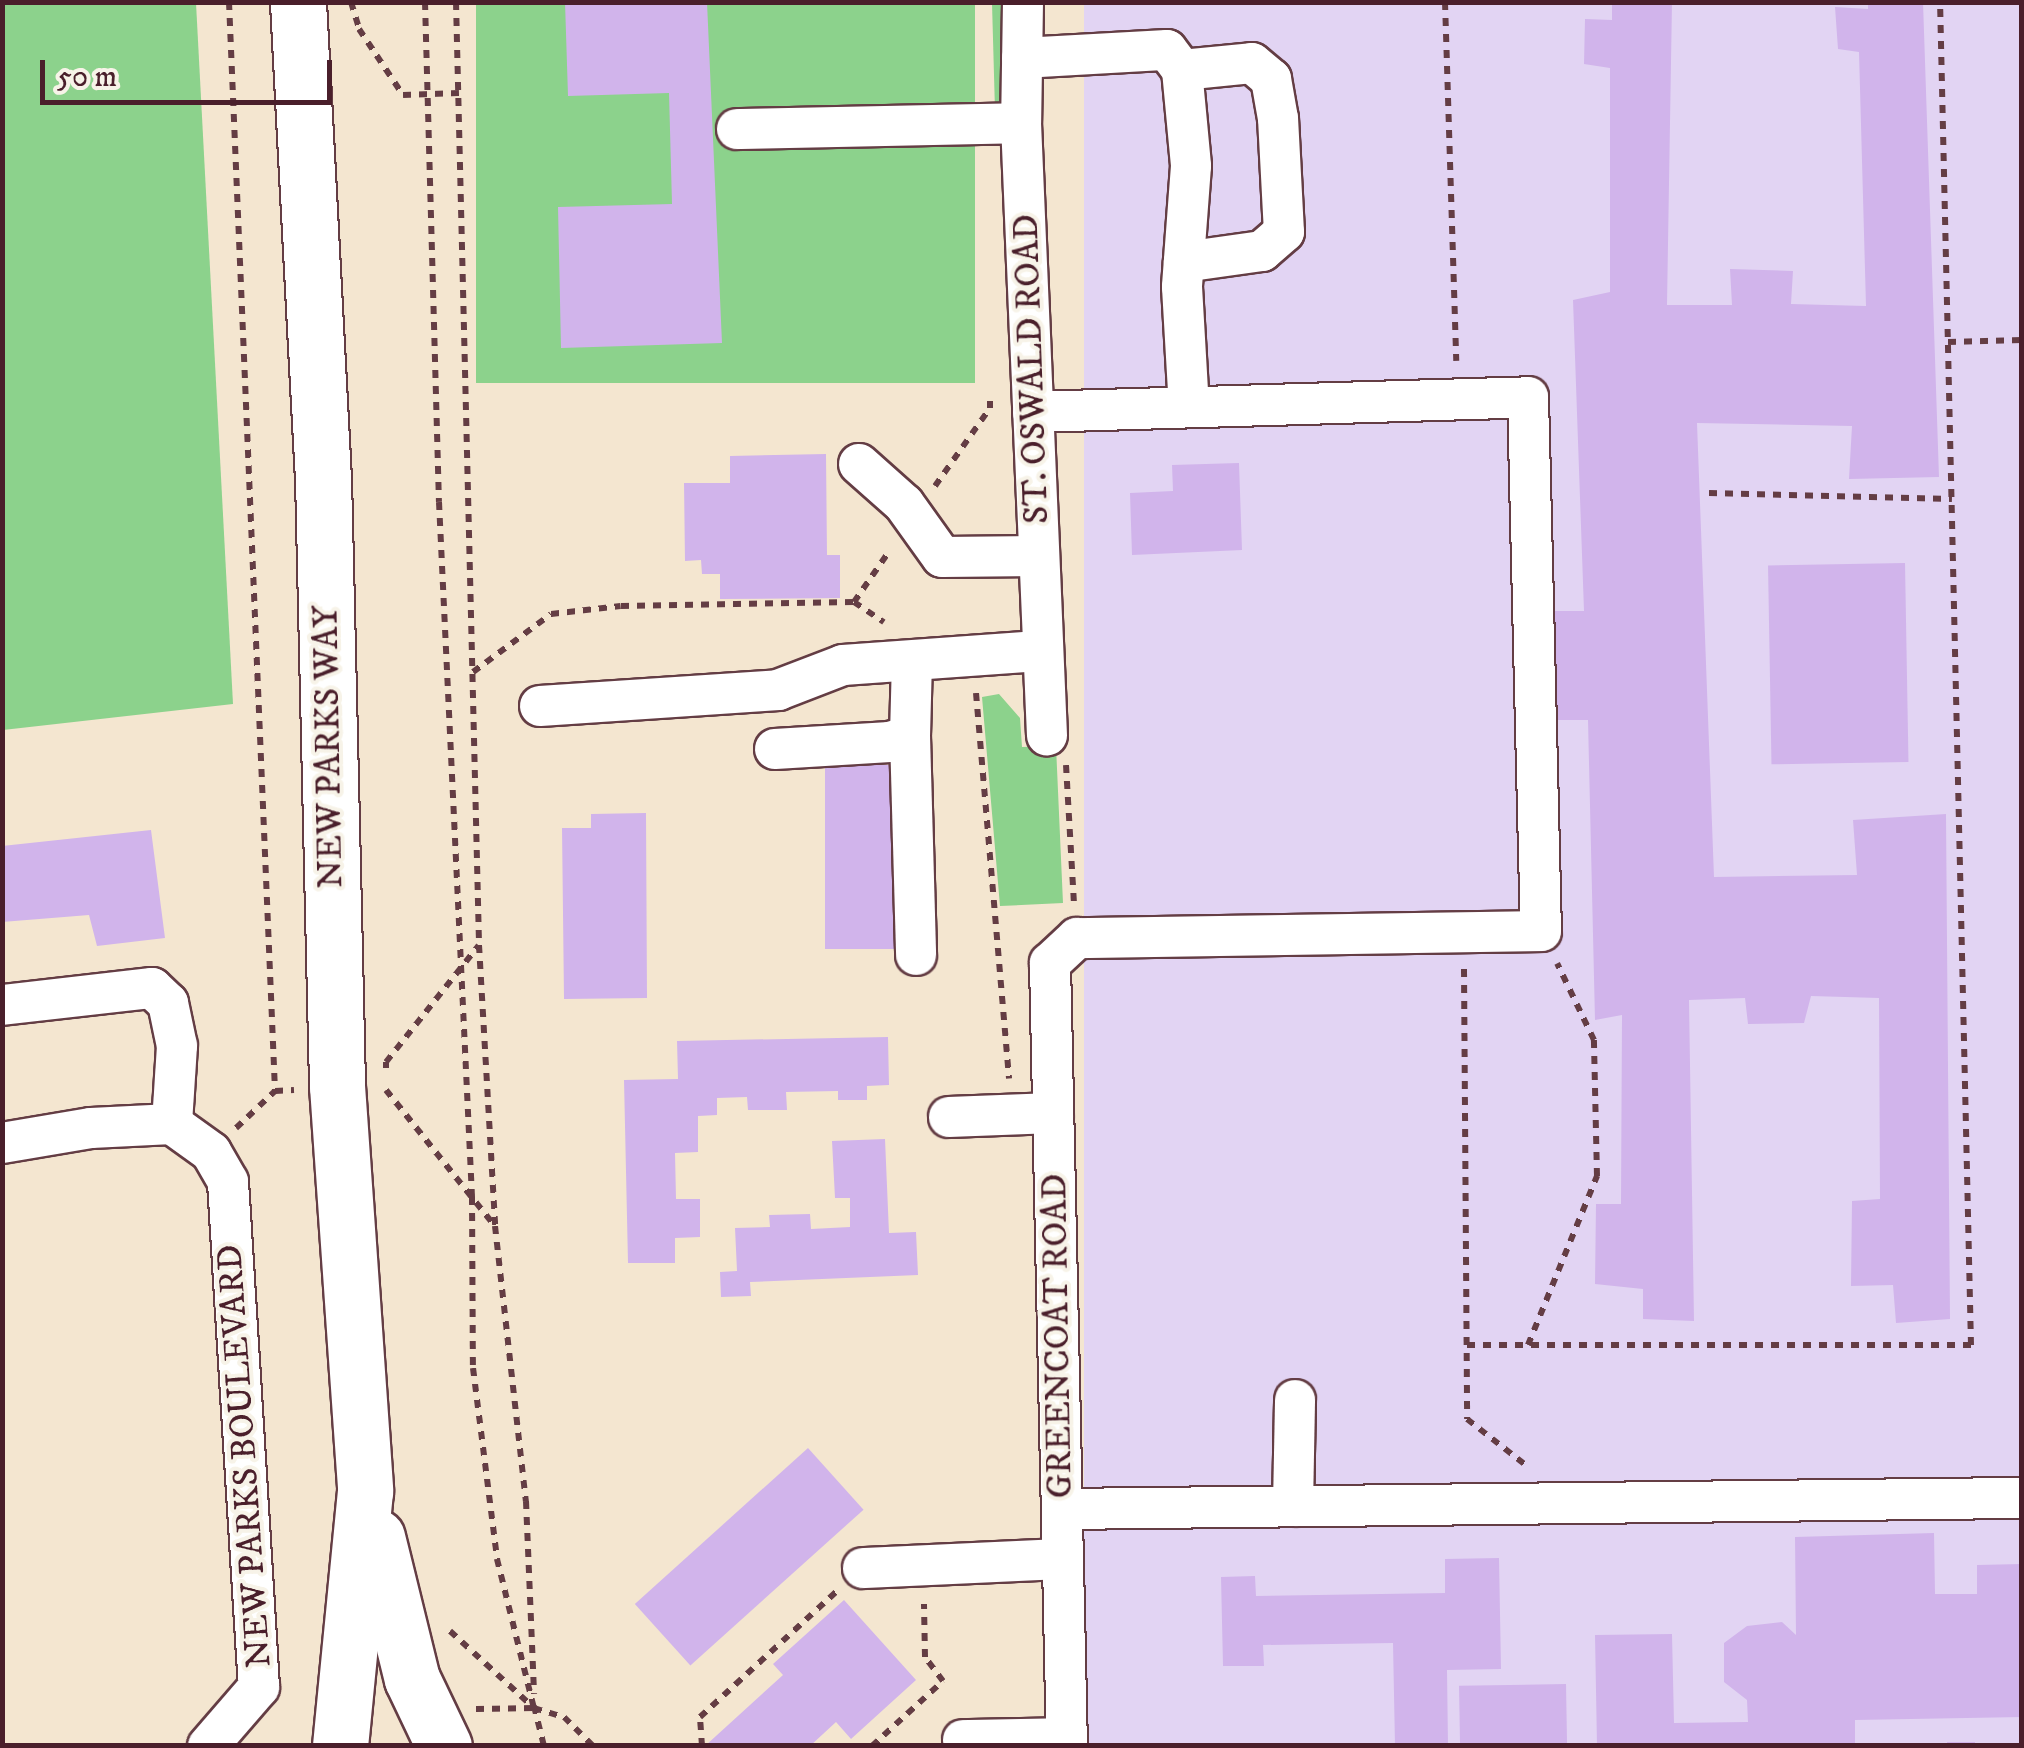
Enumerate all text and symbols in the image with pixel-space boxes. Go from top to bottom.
scale bar [45,40,338,102]
text: 50 m [57,59,117,96]
street label: ST. OSWALD ROAD [1006,213,1058,525]
street label: NEW PARKS WAY [306,605,352,889]
street label: GREENCOAT ROAD [1034,1173,1082,1499]
street label: NEW PARKS BOULEVARD [209,1243,281,1669]

